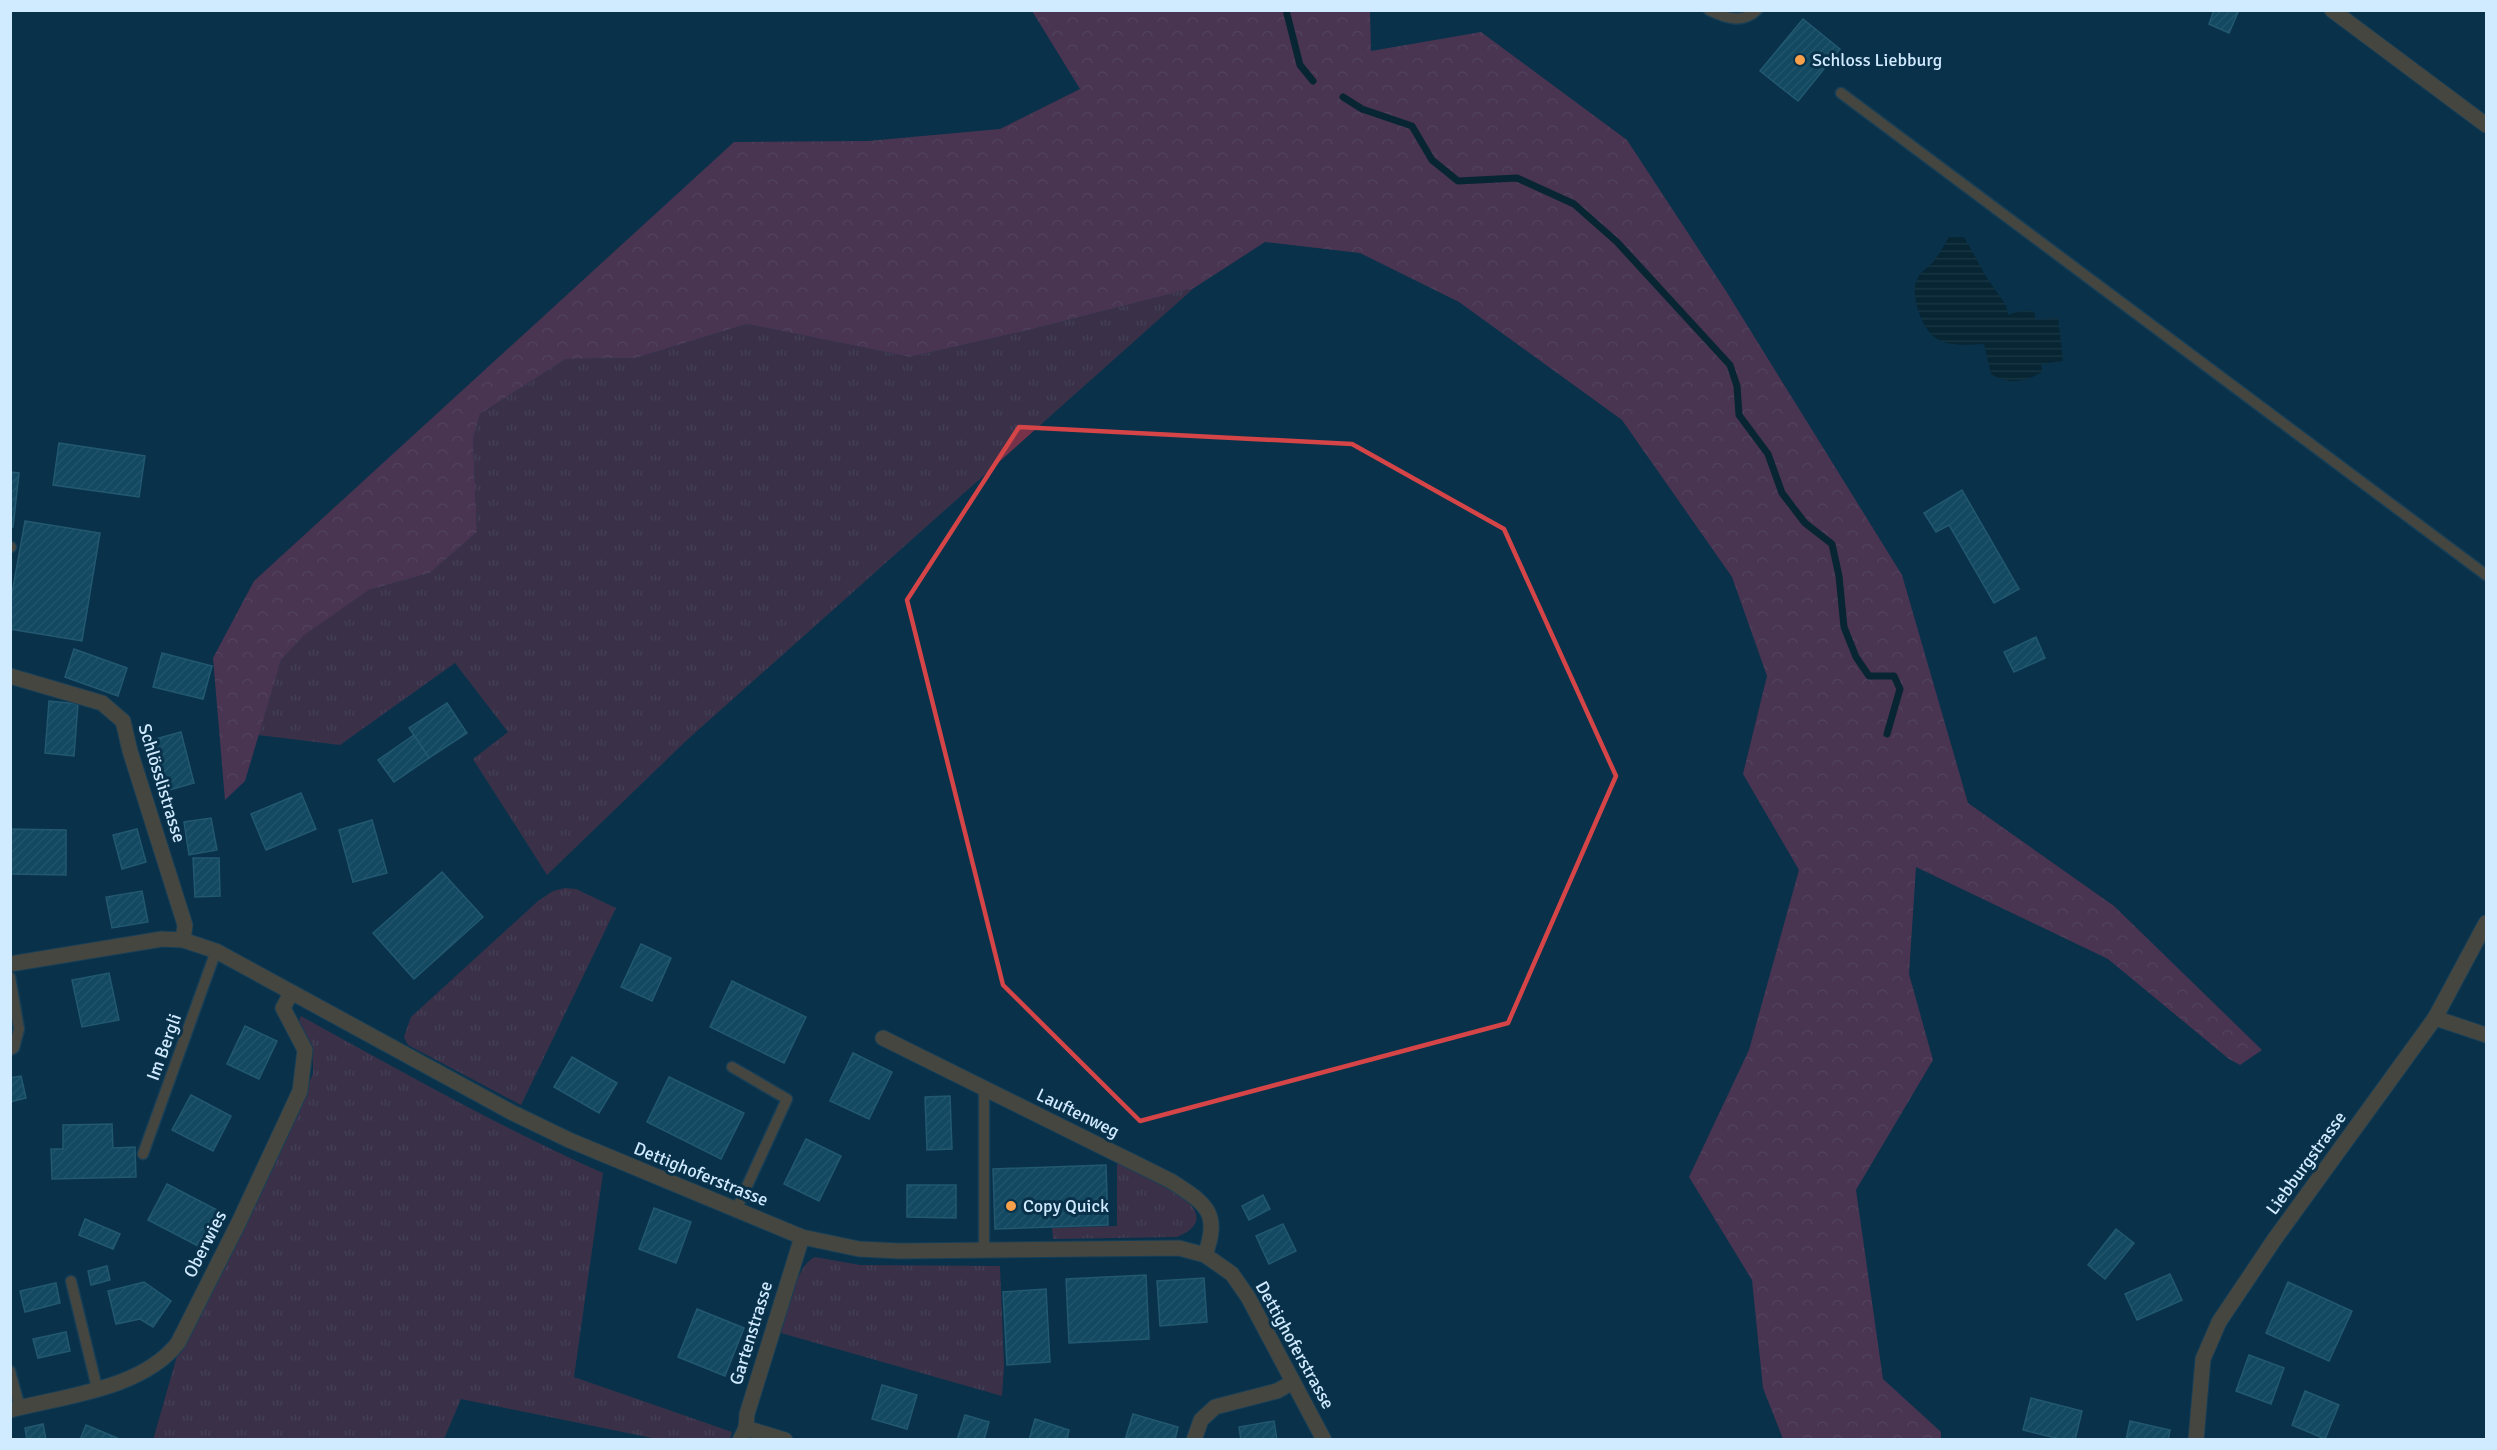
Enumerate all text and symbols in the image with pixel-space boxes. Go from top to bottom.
place label: Schloss Liebburg [1812,49,1942,71]
marker: Schloss Liebburg [1793,53,1807,67]
street label: Schlösslistrasse [133,721,191,845]
street label: Im Bergli [142,1011,186,1083]
street label: Lauftenweg [1033,1083,1123,1143]
street label: Liebburgstrasse [2261,1107,2351,1219]
street label: Dettighoferstrasse [631,1137,771,1211]
place label: Copy Quick [1023,1195,1109,1217]
marker: Copy Quick [1004,1199,1018,1213]
street label: Oberwies [179,1207,231,1281]
street label: Dettighoferstrasse [1251,1277,1339,1413]
street label: Gartenstrasse [725,1279,777,1387]

